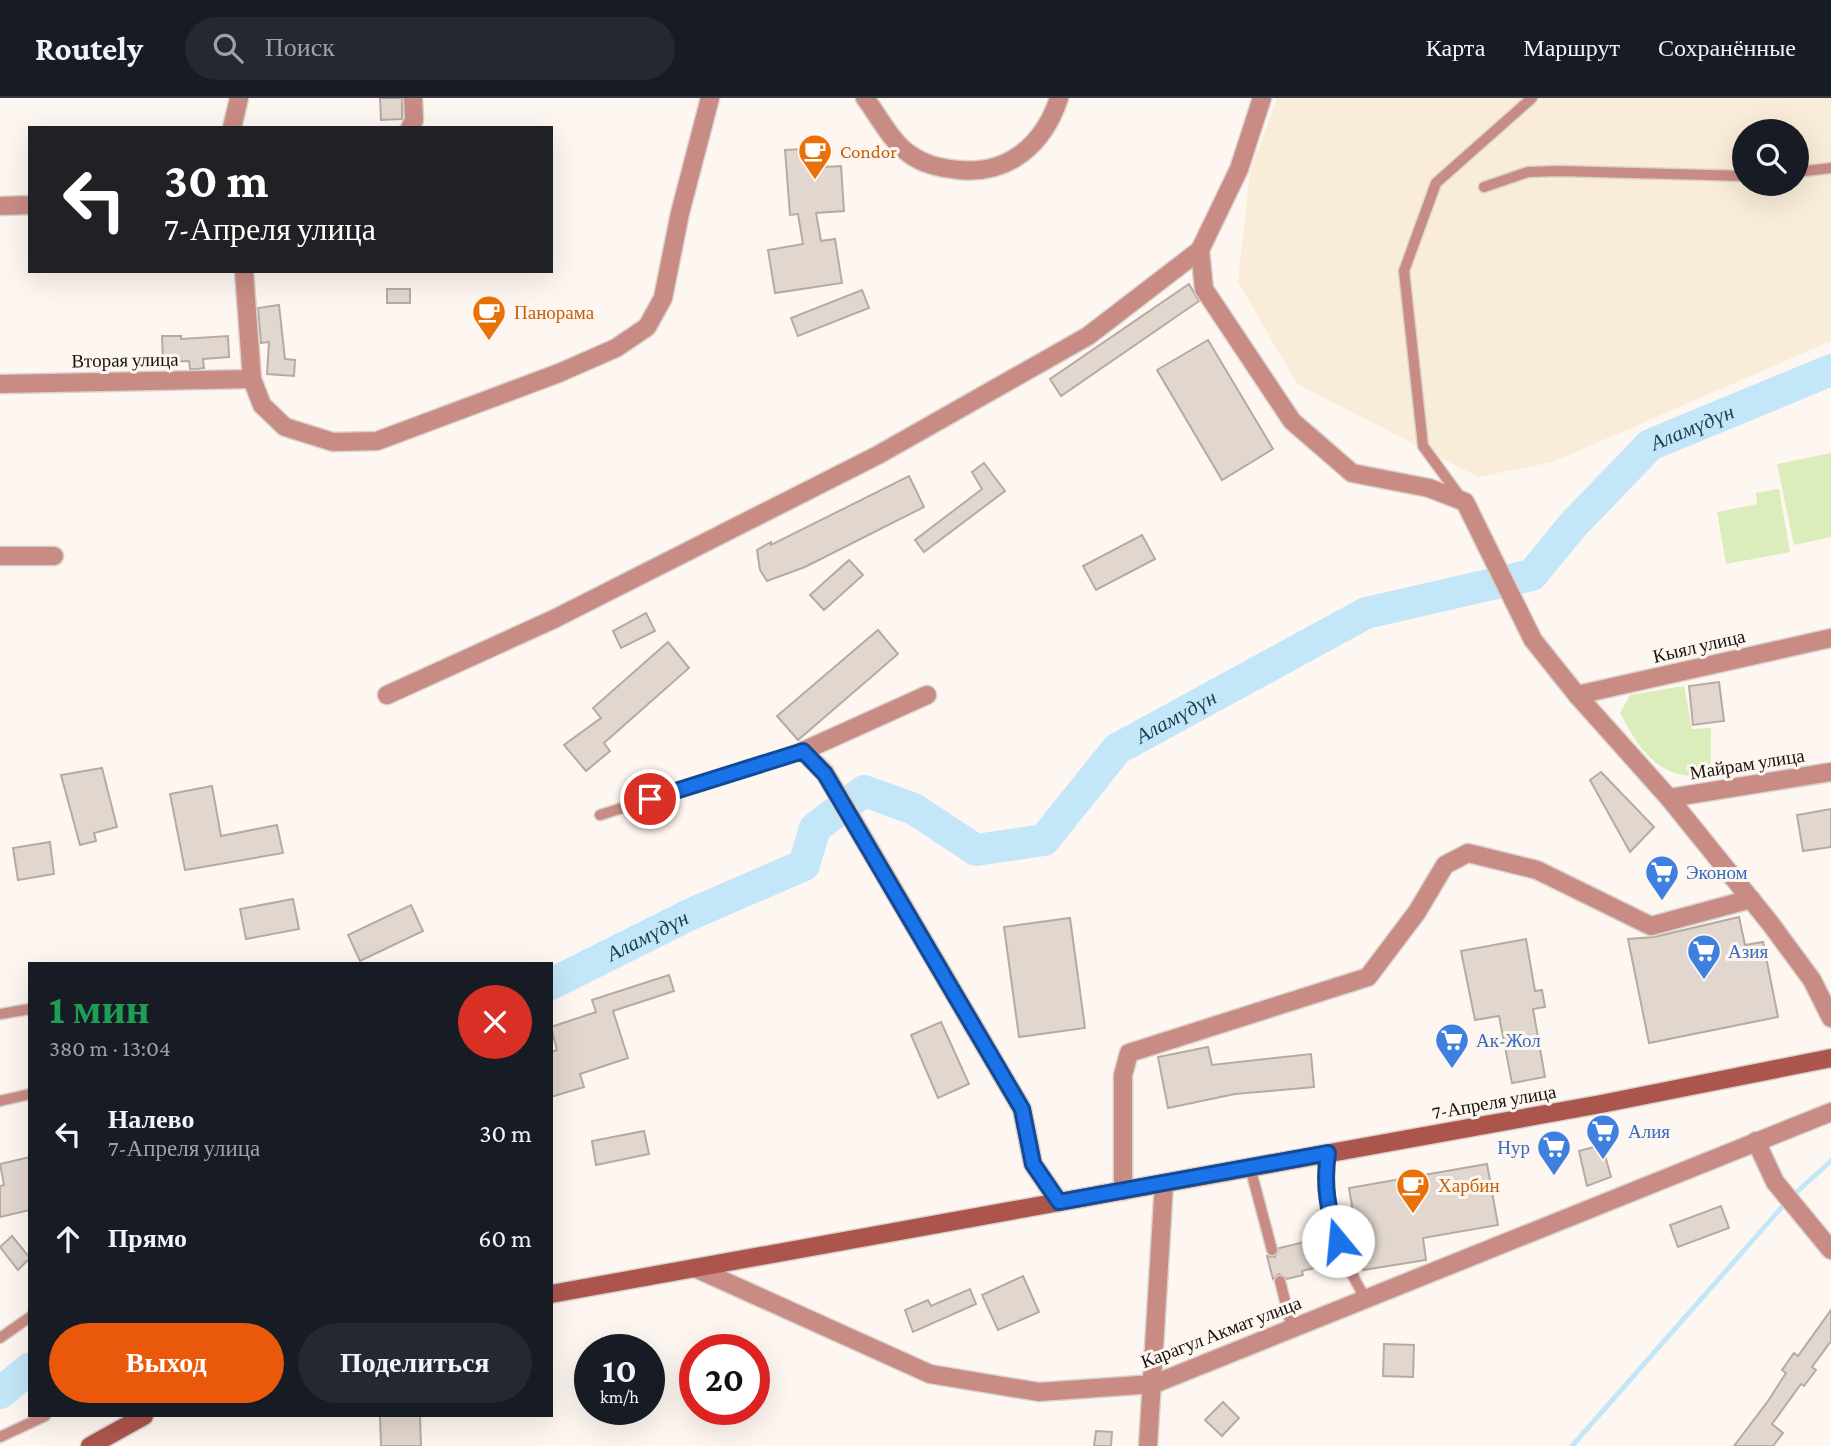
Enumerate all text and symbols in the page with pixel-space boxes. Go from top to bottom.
search box [185,17,675,80]
icon: search [209,29,247,67]
text: Routely [35,30,143,67]
text: Поиск [265,33,335,62]
text: Карта [1426,34,1485,61]
text: Маршрут [1523,34,1620,61]
text: Сохранённые [1658,34,1796,61]
map controls [1732,119,1809,196]
button: search [1732,119,1809,196]
cafe icon: Condor [796,132,834,181]
place label: Condor [840,141,897,162]
text: 30 m [164,153,269,208]
icon: left [49,154,140,245]
text: 7-Апреля улица [164,211,376,247]
cafe icon: Панорама [470,293,508,342]
place label: Панорама [514,302,595,323]
street label: Вторая улица [71,349,179,371]
water label: Аламүдүн [1645,400,1738,456]
street label: Кыял улица [1651,625,1748,667]
water label: Аламүдүн [1130,685,1221,749]
street label: Майрам улица [1688,744,1806,783]
pin [620,769,680,829]
icon: arrive [631,780,669,818]
supermarket icon: Эконом [1643,853,1681,902]
place label: Эконом [1686,862,1748,883]
water label: Аламүдүн [601,905,692,967]
supermarket icon: Азия [1685,932,1723,981]
place label: Азия [1728,941,1768,962]
text: 1 мин [49,985,150,1032]
button: close [458,985,532,1059]
supermarket icon: Ак-Жол [1433,1021,1471,1070]
place label: Ак-Жол [1476,1030,1541,1051]
text: 380 m · 13:04 [49,1035,171,1061]
street label: 7-Апреля улица [1430,1081,1558,1123]
text: Налево [108,1105,194,1134]
supermarket icon: Алия [1584,1112,1622,1161]
icon: left [49,1115,87,1153]
text: 30 m [479,1119,532,1148]
place label: Алия [1628,1121,1670,1142]
supermarket icon: Нур [1535,1128,1573,1177]
text: 7-Апреля улица [108,1135,260,1161]
place label: Нур [1497,1137,1530,1158]
cafe icon: Харбин [1394,1166,1432,1215]
place label: Харбин [1438,1175,1500,1196]
position arrow [1301,1204,1375,1278]
icon: ahead [49,1220,87,1258]
text: Прямо [108,1224,187,1253]
text: 60 m [478,1224,532,1253]
street label: Карагул Акмат улица [1138,1292,1305,1372]
button: Выход [49,1323,284,1403]
button: Поделиться [298,1323,532,1403]
speed limit sign: 20 [679,1334,770,1425]
text: 10 [602,1351,637,1390]
text: km/h [600,1387,639,1407]

